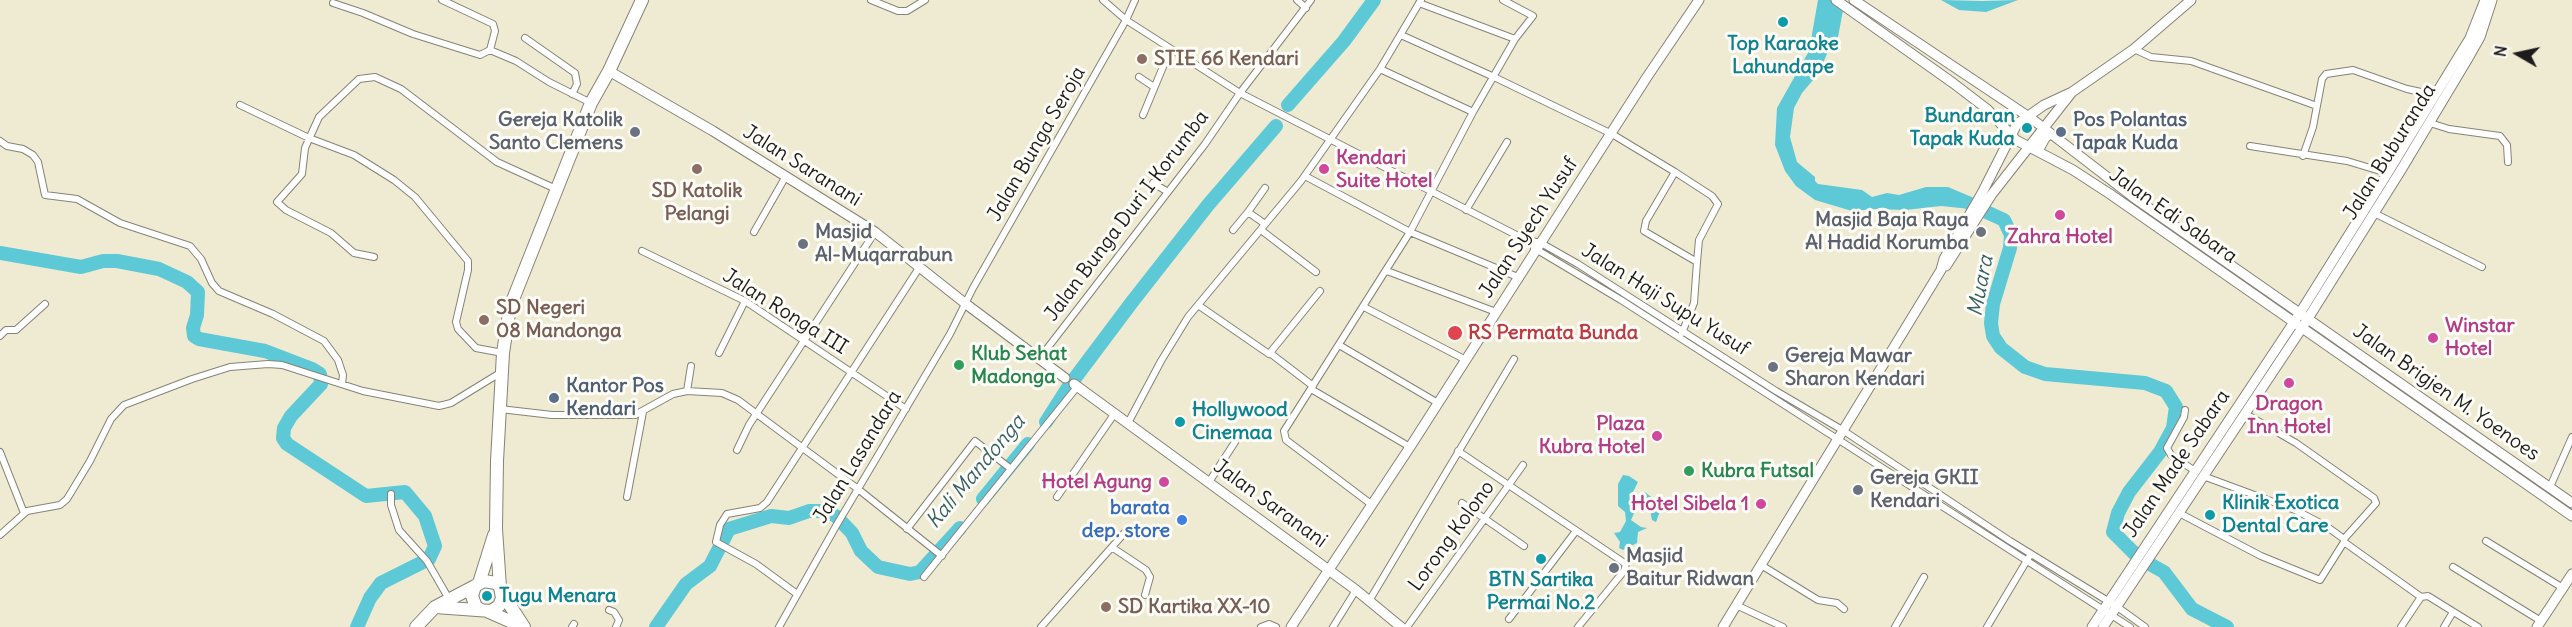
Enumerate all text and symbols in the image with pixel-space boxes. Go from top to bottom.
marker: Top Karaoke Lahundape [1776,15,1790,29]
north arrow [2488,24,2548,84]
place label: Top Karaoke Lahundape [1727,32,1839,79]
text: N [2489,44,2511,58]
place label: STIE 66 Kendari [1154,47,1299,71]
marker: STIE 66 Kendari [1135,52,1149,66]
street label: Jalan Bunga Seroja [983,62,1091,226]
street label: Jalan Buburanda [2339,80,2441,224]
place label: Bundaran Tapak Kuda [1910,104,2015,151]
street label: Jalan Bunga Duri I Korumba [1040,106,1214,326]
place label: Gereja Katolik Santo Clemens [489,108,623,155]
place label: Pos Polantas Tapak Kuda [2073,108,2187,155]
street label: Jalan Saranani [739,120,865,212]
marker: Bundaran Tapak Kuda [2020,121,2034,135]
marker: Gereja Katolik Santo Clemens [628,125,642,139]
marker: Pos Polantas Tapak Kuda [2054,125,2068,139]
place label: Kendari Suite Hotel [1336,146,1433,193]
street label: Jalan Syech Yusuf [1475,153,1583,303]
marker: SD Katolik Pelangi [690,162,704,176]
marker: Kendari Suite Hotel [1317,162,1331,176]
street label: Jalan Edi Sabara [2104,163,2242,269]
place label: SD Katolik Pelangi [652,179,742,226]
place label: Masjid Baja Raya Al Hadid Korumba [1805,208,1969,255]
marker: Zahra Hotel [2053,208,2067,222]
place label: Masjid Al-Muqarrabun [815,220,953,267]
marker: Masjid Baja Raya Al Hadid Korumba [1974,225,1988,239]
place label: Zahra Hotel [2007,225,2113,249]
marker: Masjid Al-Muqarrabun [796,237,810,251]
street label: Jalan Haji Supu Yusuf [1577,239,1753,361]
water label: Muara [1963,253,1999,319]
street label: Jalan Ronga III [718,264,852,360]
place label: SD Negeri 08 Mandonga [496,296,622,343]
marker: SD Negeri 08 Mandonga [477,313,491,327]
place label: Winstar Hotel [2445,314,2515,361]
street label: Jalan Brigjen M. Yoenoes [2348,320,2544,466]
place label: RS Permata Bunda [1468,321,1638,345]
marker: RS Permata Bunda [1446,324,1464,342]
marker: Winstar Hotel [2426,331,2440,345]
place label: Klub Sehat Madonga [971,342,1067,389]
place label: Gereja Mawar Sharon Kendari [1785,344,1925,391]
marker: Klub Sehat Madonga [952,358,966,372]
marker: Gereja Mawar Sharon Kendari [1766,360,1780,374]
place label: Kantor Pos Kendari [566,374,664,421]
marker: Dragon Inn Hotel [2282,376,2296,390]
street label: Jalan Lasandara [809,386,907,528]
street label: Jalan Made Sabara [2119,386,2235,542]
marker: Kantor Pos Kendari [547,391,561,405]
place label: Dragon Inn Hotel [2247,392,2331,439]
place label: Hollywood Cinemaa [1192,398,1288,445]
water label: Kali Mandonga [921,410,1031,534]
place label: Plaza Kubra Hotel [1539,412,1645,459]
marker: Hollywood Cinemaa [1173,415,1187,429]
marker: Plaza Kubra Hotel [1650,429,1664,443]
street label: Jalan Saranani [1208,455,1332,553]
place label: Kubra Futsal [1701,459,1814,483]
marker: Kubra Futsal [1682,464,1696,478]
place label: Gereja GKII Kendari [1870,466,1978,513]
place label: Hotel Agung [1042,470,1152,494]
marker: Hotel Agung [1157,475,1171,489]
street label: Lorong Kolono [1404,476,1500,596]
marker: Gereja GKII Kendari [1851,483,1865,497]
place label: Klinik Exotica Dental Care [2222,491,2339,538]
place label: Hotel Sibela 1 [1631,492,1749,516]
place label: barata dep. store [1082,496,1170,543]
marker: Hotel Sibela 1 [1754,497,1768,511]
marker: Klinik Exotica Dental Care [2203,508,2217,522]
marker: barata dep. store [1175,513,1189,527]
place label: Masjid Baitur Ridwan [1626,544,1754,591]
marker: BTN Sartika Permai No.2 [1534,552,1548,566]
marker: Masjid Baitur Ridwan [1607,561,1621,575]
place label: BTN Sartika Permai No.2 [1487,568,1595,615]
place label: Tugu Menara [499,584,616,608]
marker: Tugu Menara [480,589,494,603]
place label: SD Kartika XX-10 [1118,595,1270,619]
marker: SD Kartika XX-10 [1099,600,1113,614]

